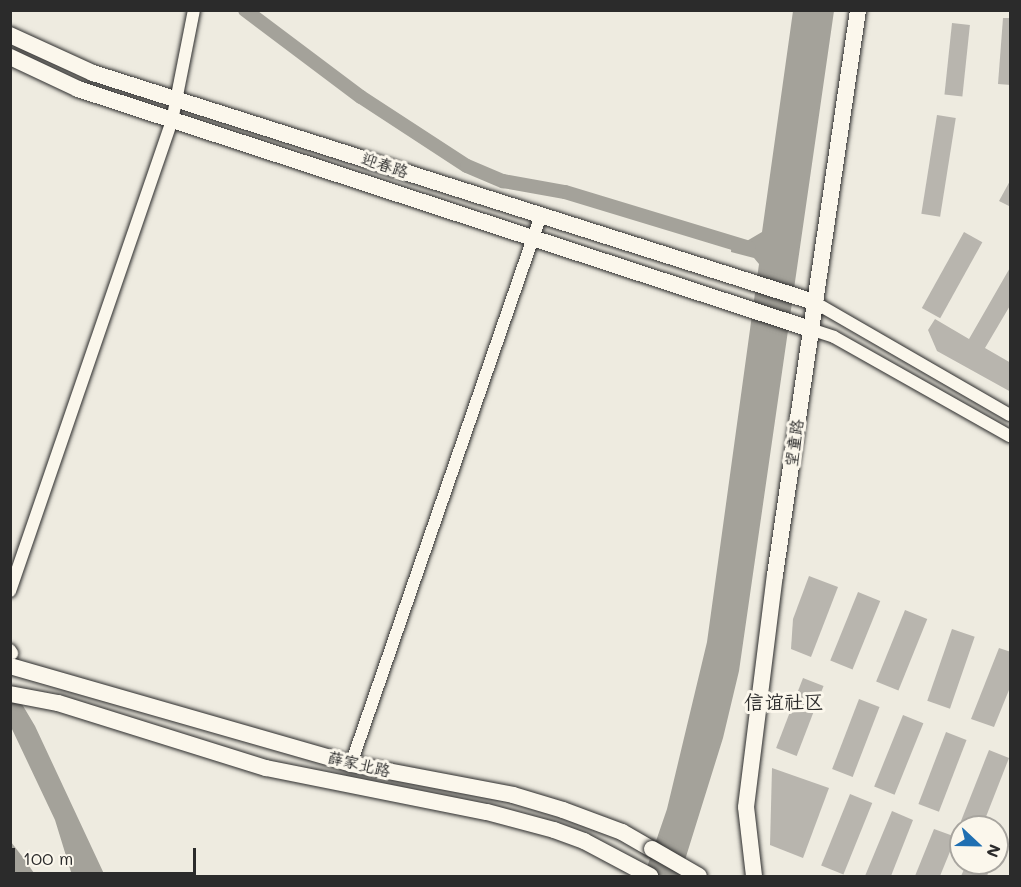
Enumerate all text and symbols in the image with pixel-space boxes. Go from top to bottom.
street label: 迎春路 [359,148,411,182]
street label: 望童路 [781,418,807,468]
district label: 信谊社区 [744,689,824,713]
street label: 薛家北路 [326,747,392,781]
north arrow [949,815,1009,875]
scale bar [15,836,200,874]
text: N [982,842,1006,861]
text: 100 m [23,846,73,870]

